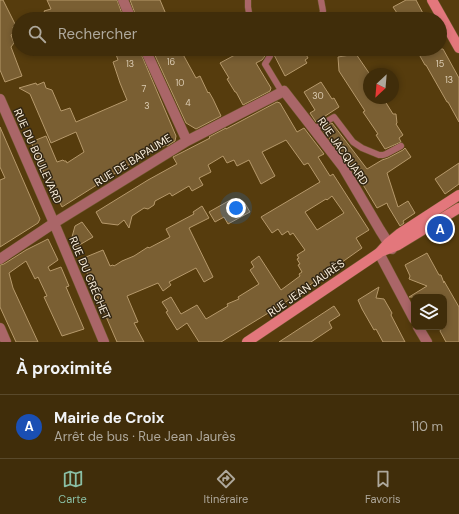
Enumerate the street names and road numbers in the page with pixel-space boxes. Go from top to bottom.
street label: RUE DU BOULEVARD [11,106,65,206]
street label: RUE JACQUARD [314,114,372,188]
street label: RUE DE BAPAUME [92,131,174,189]
street label: RUE DU CRÉCHET [66,234,114,322]
street label: RUE JEAN JAURÈS [265,256,347,320]

